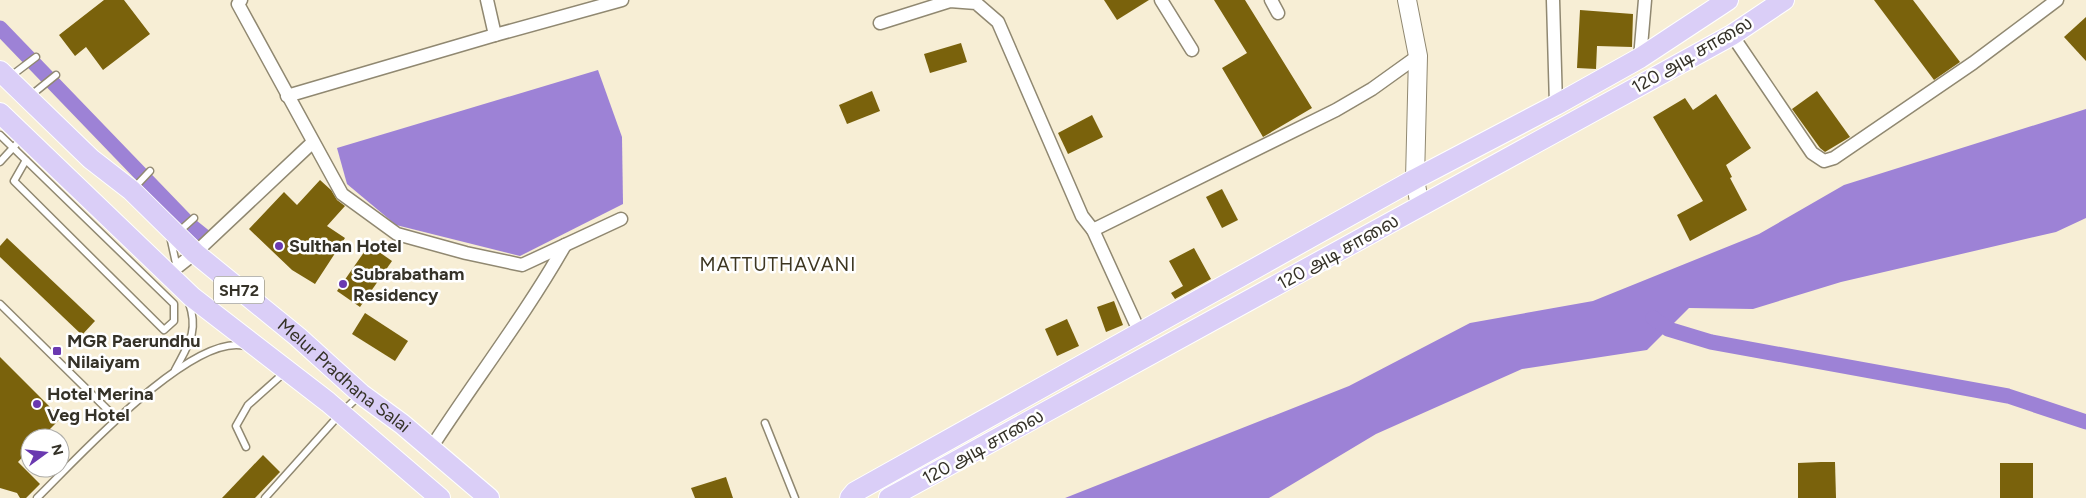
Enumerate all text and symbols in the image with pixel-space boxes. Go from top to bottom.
street label: 120 அடி சாலை [1628,12,1757,99]
street label: 120 அடி சாலை [1273,210,1403,295]
place label: Sulthan Hotel [289,235,402,257]
marker: Sulthan Hotel [273,240,285,252]
district label: MATTUTHAVANI [700,253,856,276]
place label: Subrabatham Residency [353,263,464,306]
road number: SH72 [214,276,264,304]
marker: Subrabatham Residency [337,278,349,290]
street label: Melur Pradhana Salai [273,314,415,437]
place label: MGR Paerundhu Nilaiyam [67,330,200,373]
marker: MGR Paerundhu Nilaiyam [51,345,63,357]
place label: Hotel Merina Veg Hotel [47,383,153,426]
marker: Hotel Merina Veg Hotel [31,398,43,410]
street label: 120 அடி சாலை [918,405,1048,490]
north arrow [20,428,70,478]
text: N [47,442,67,457]

